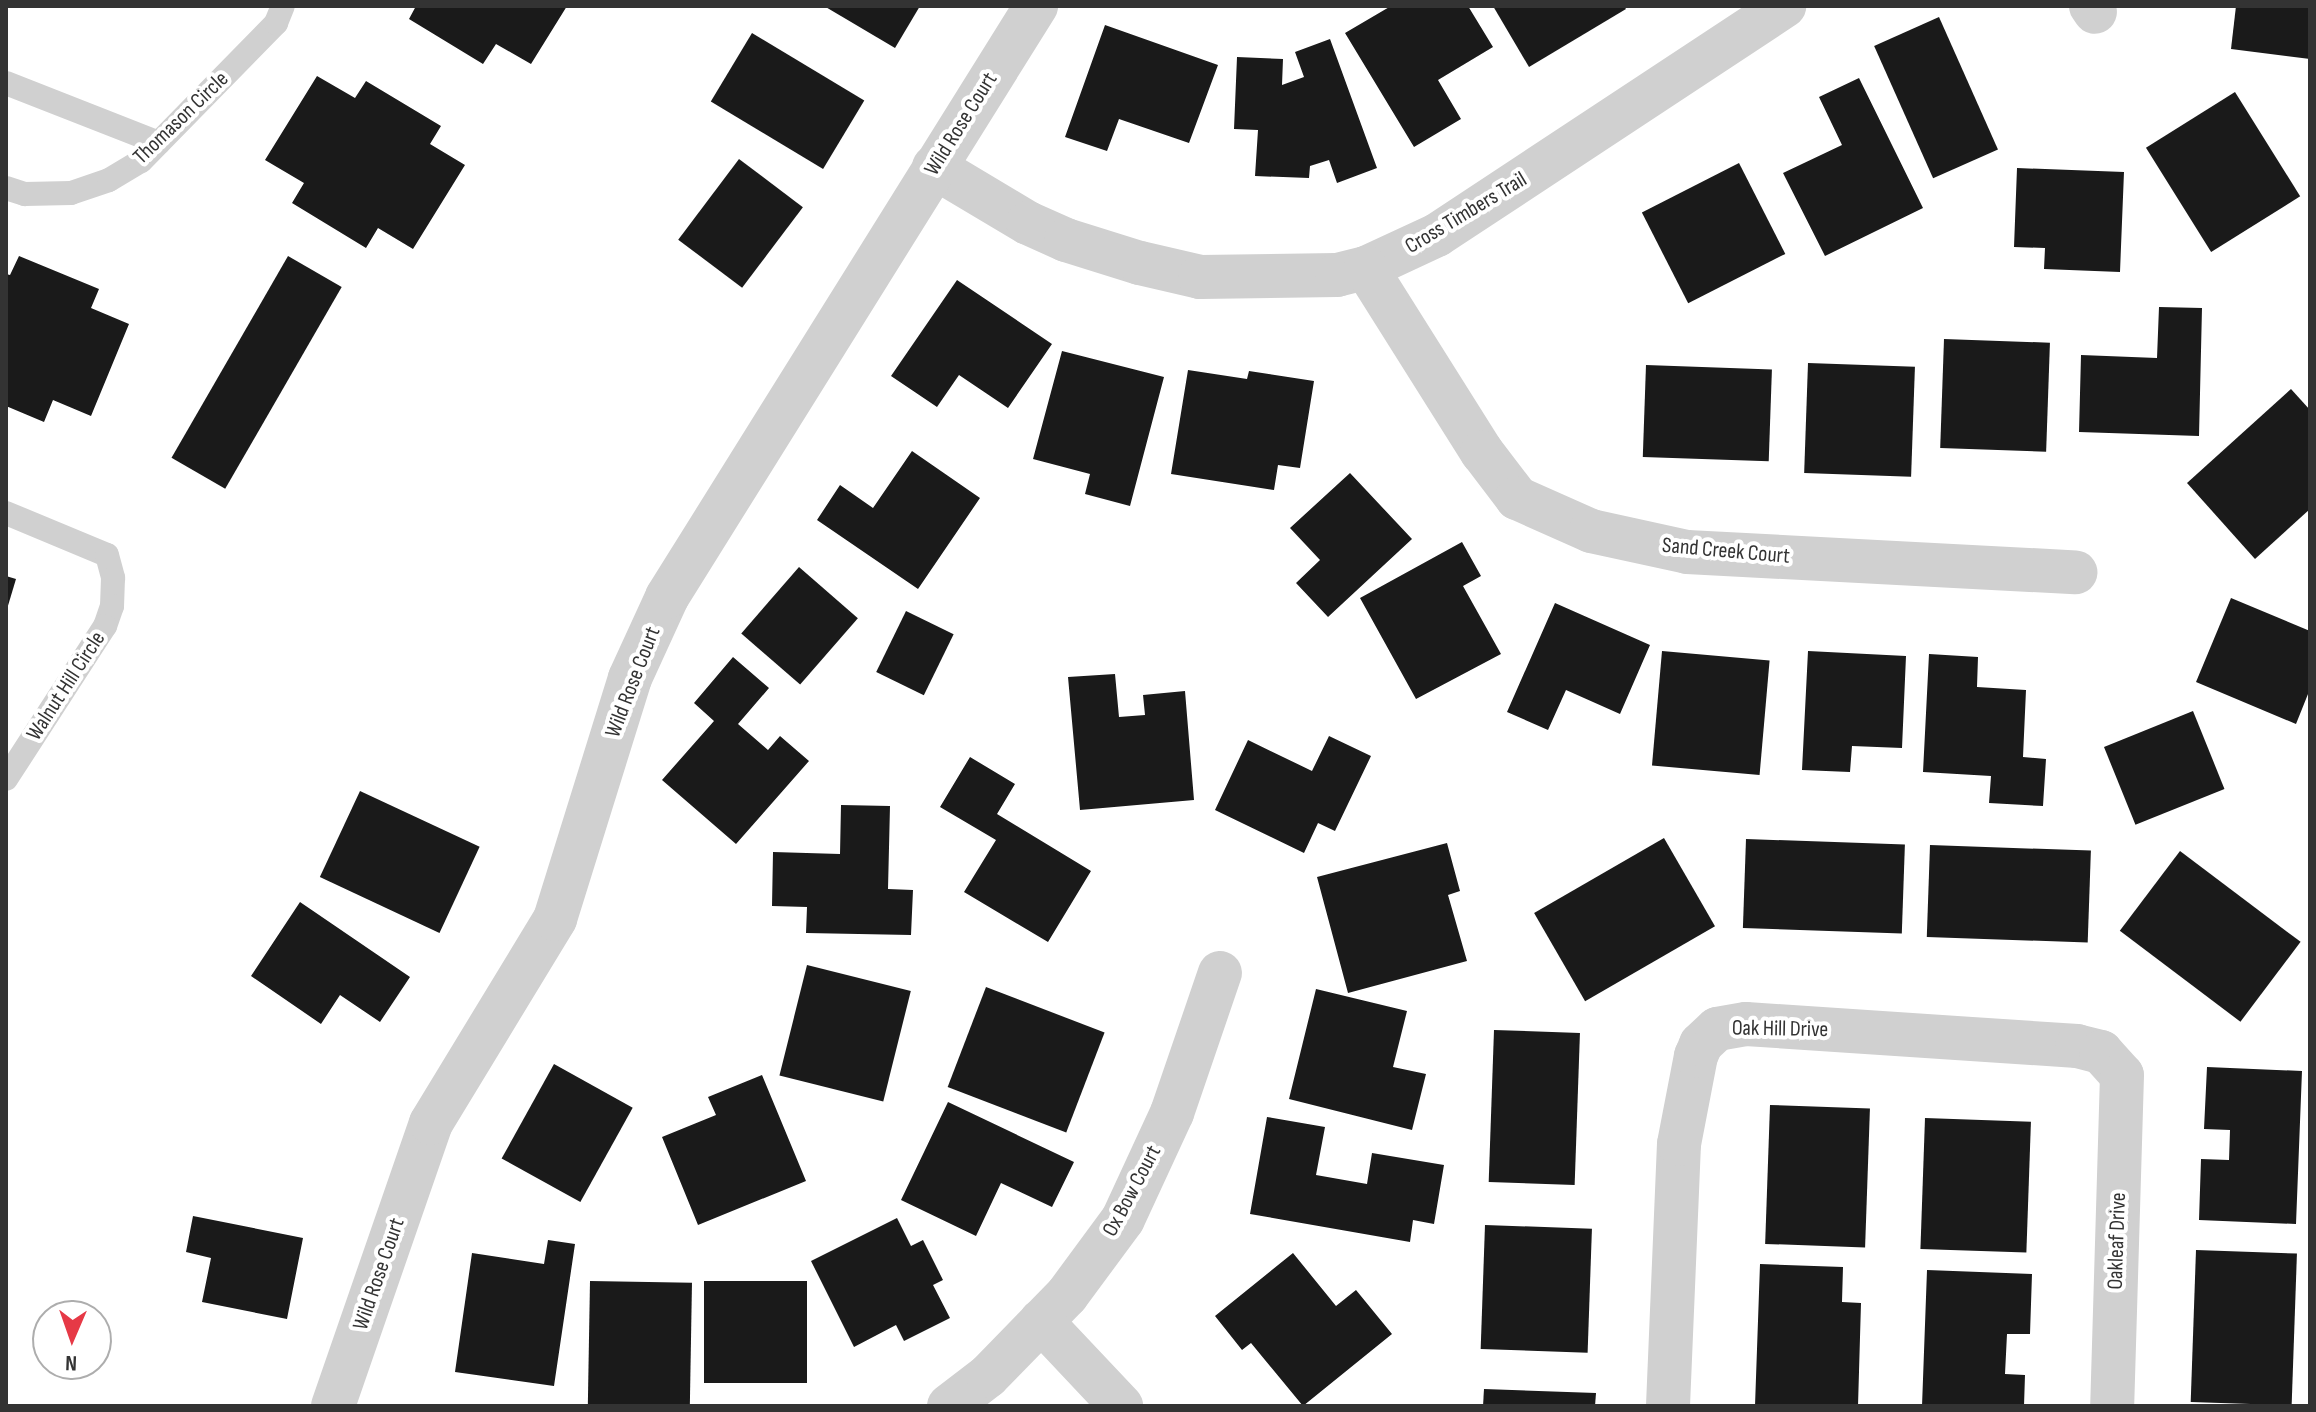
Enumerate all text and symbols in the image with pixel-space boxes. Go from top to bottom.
street label: Thomason Circle [128,66,234,170]
street label: Wild Rose Court [919,68,1003,180]
street label: Cross Timbers Trail [1400,166,1532,260]
street label: Sand Creek Court [1661,532,1791,570]
street label: Wild Rose Court [600,623,666,741]
street label: Walnut Hill Circle [21,627,111,745]
street label: Oak Hill Drive [1732,1015,1828,1043]
street label: Ox Bow Court [1097,1141,1167,1241]
street label: Oakleaf Drive [2102,1192,2132,1290]
street label: Wild Rose Court [348,1215,410,1333]
north arrow [32,1300,112,1380]
text: N [65,1349,78,1376]

